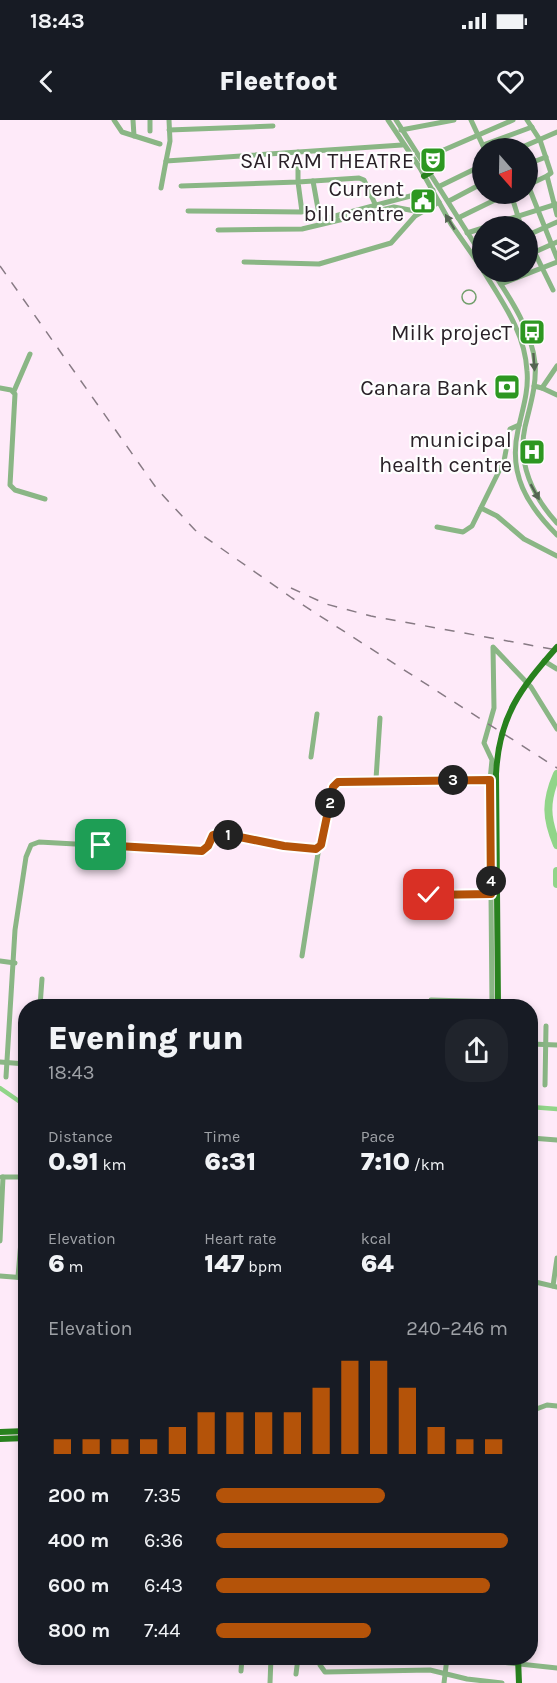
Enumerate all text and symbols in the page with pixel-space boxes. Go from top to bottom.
text: 18:43 [30,8,85,34]
icon: back [30,65,63,98]
text: Fleetfoot [219,65,338,97]
icon: heart [494,65,527,98]
north arrow [472,138,538,204]
map controls [472,138,538,282]
theatre icon: SAI RAM THEATRE [418,145,448,175]
place label: SAI RAM THEATRE [240,148,414,174]
place label: Current bill centre [303,176,404,227]
public building icon: Current bill centre [408,186,438,216]
one-way arrow [445,214,456,230]
button: layers [472,216,538,282]
bus stop icon: Milk projecT [517,317,547,347]
place label: Milk projecT [391,320,512,346]
one-way arrow [529,353,539,372]
bank icon: Canara Bank [492,372,522,402]
place label: Canara Bank [360,375,488,401]
place label: municipal health centre [379,427,512,478]
hospital icon: municipal health centre [517,437,547,467]
one-way arrow [530,484,540,501]
pin: 3 [438,765,468,795]
text: 3 [448,770,458,789]
pin: 2 [315,788,345,818]
text: 2 [325,793,335,812]
pin [75,819,126,870]
pin: 1 [213,820,243,850]
text: 1 [225,825,231,844]
icon: arrive [84,828,117,861]
pin: 4 [476,866,506,896]
pin [403,869,454,920]
text: 4 [486,871,496,890]
icon: check [412,878,445,911]
text: Evening run [48,1019,244,1057]
button: share [445,1019,508,1082]
text: 18:43 [48,1061,95,1084]
text: Distance [48,1127,113,1146]
text: Time [204,1127,240,1146]
text: Pace [361,1127,395,1146]
text: 0.91 [48,1146,99,1177]
text: 6:31 [204,1146,256,1177]
text: 7:10 [361,1146,410,1177]
text: km [99,1155,127,1174]
text: /km [410,1155,445,1174]
text: Elevation [48,1229,116,1248]
text: Heart rate [204,1229,276,1248]
text: kcal [361,1229,391,1248]
text: 6 [48,1248,65,1279]
text: 147 [204,1248,245,1279]
text: 64 [361,1248,394,1279]
text: m [65,1257,84,1276]
text: bpm [245,1257,282,1276]
text: Elevation [48,1317,133,1340]
text: 240–246 m [406,1317,508,1340]
text: 200 m [48,1484,109,1507]
text: 7:35 [144,1484,181,1507]
text: 400 m [48,1529,109,1552]
text: 6:36 [144,1529,183,1552]
text: 600 m [48,1574,109,1597]
text: 6:43 [144,1574,183,1597]
text: 800 m [48,1619,110,1642]
text: 7:44 [144,1619,180,1642]

